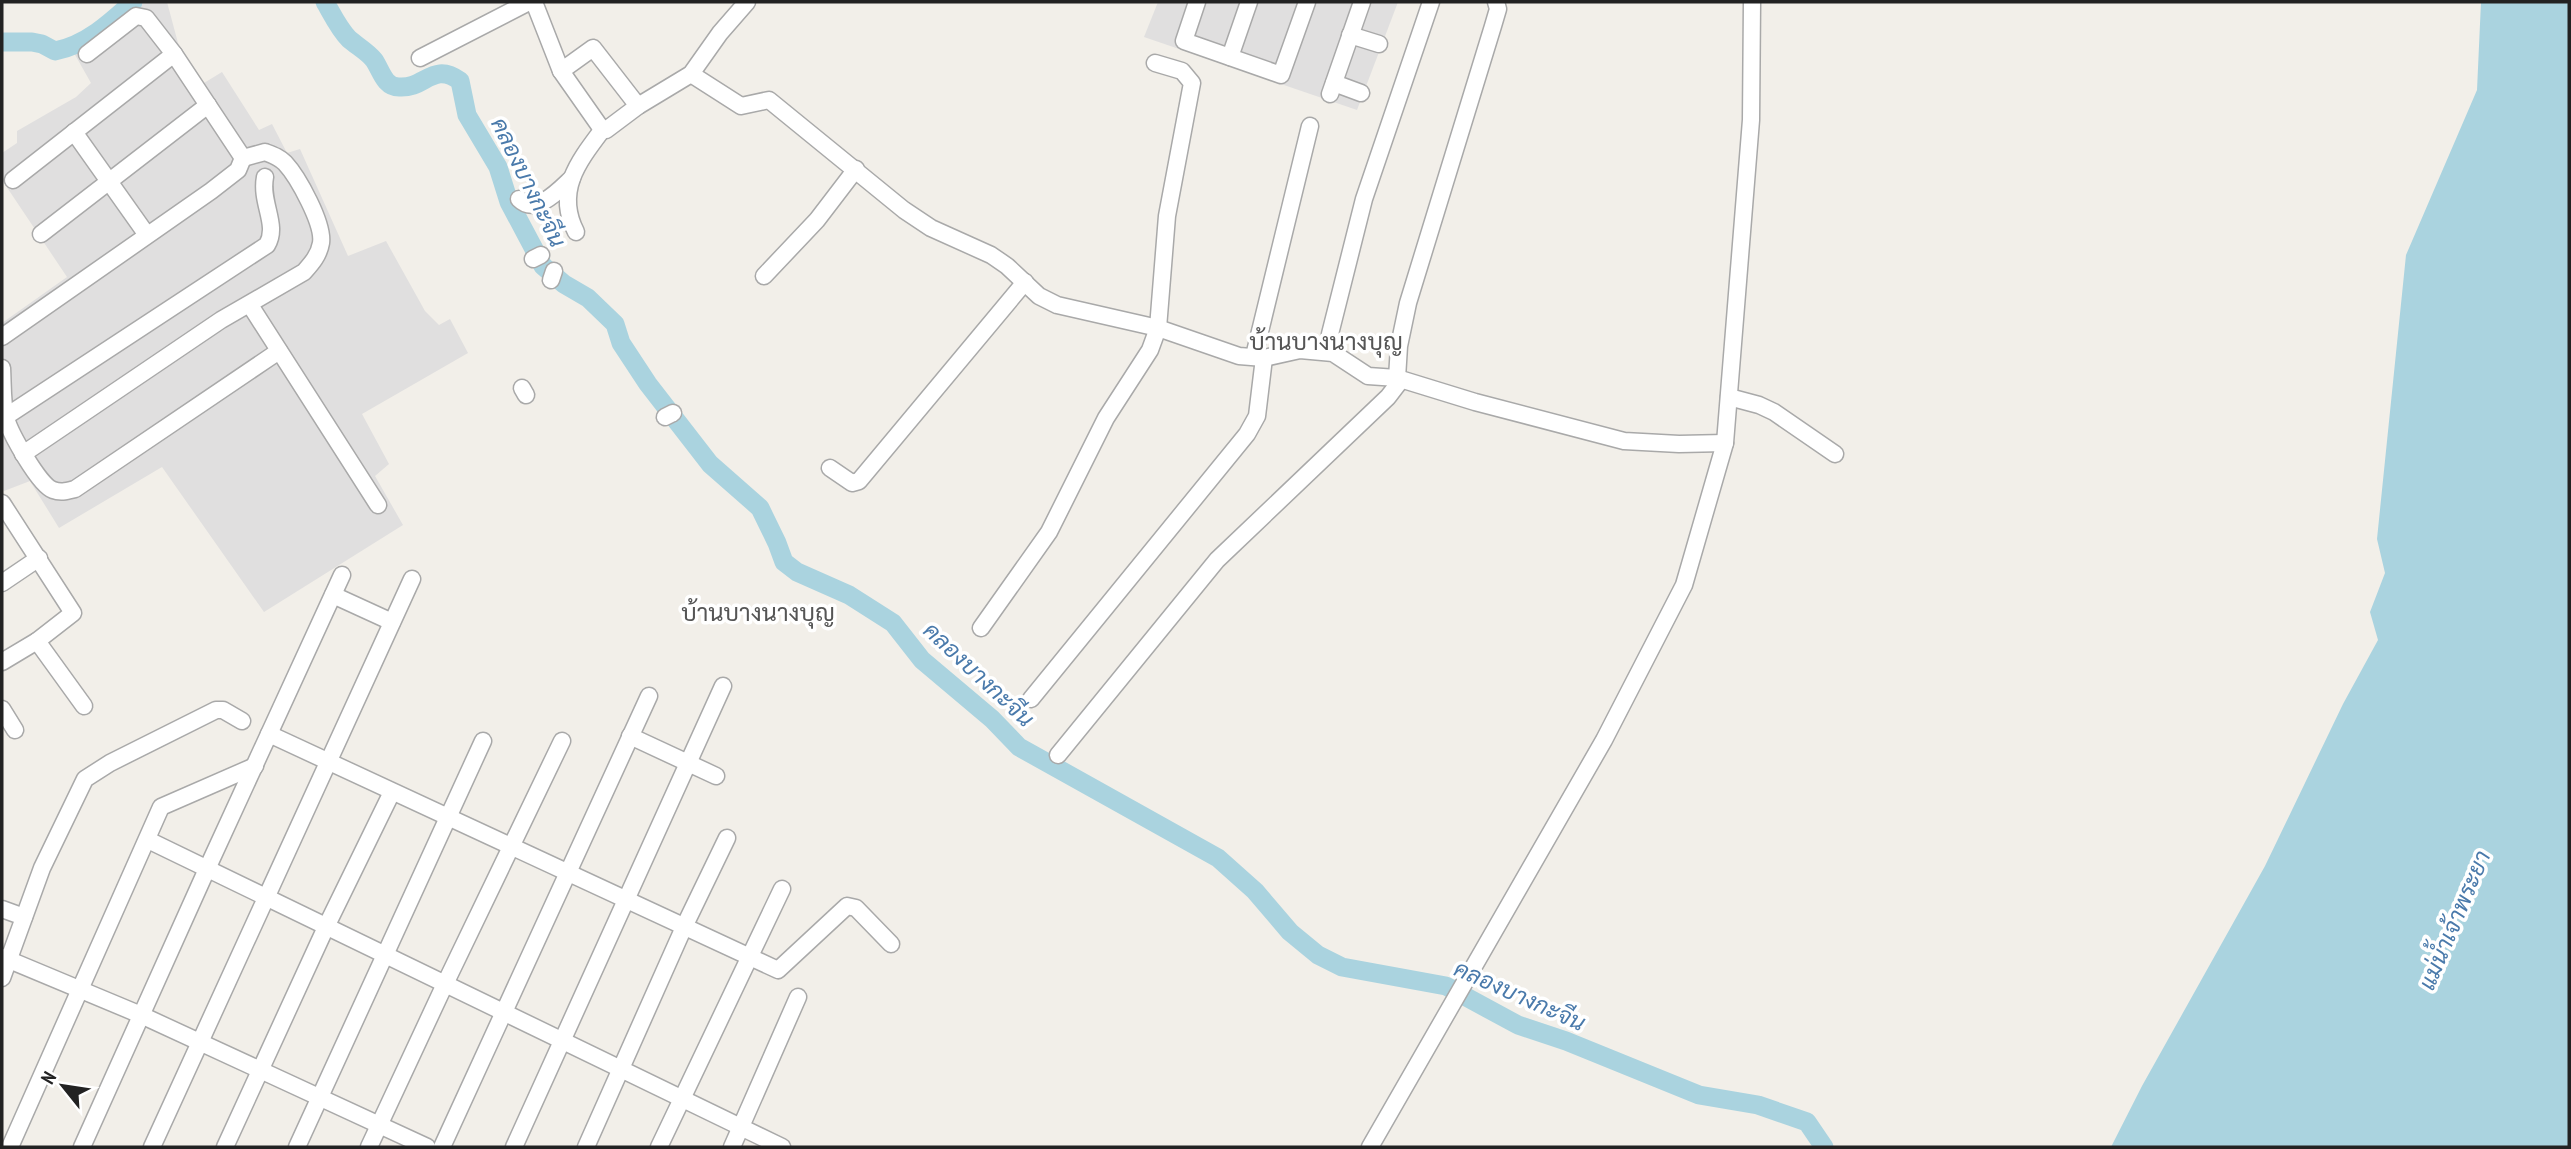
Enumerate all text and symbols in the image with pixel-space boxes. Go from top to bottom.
water label: คลองบางกะจีน [485,112,573,252]
district label: บ้านบางนางบุญ [1249,326,1403,358]
district label: บ้านบางนางบุญ [681,597,835,629]
water label: คลองบางกะจีน [918,615,1041,733]
water label: แม่น้ำเจ้าพระยา [2407,844,2496,994]
water label: คลองบางกะจีน [1450,953,1590,1037]
north arrow [28,1051,98,1121]
text: N [35,1067,61,1088]

